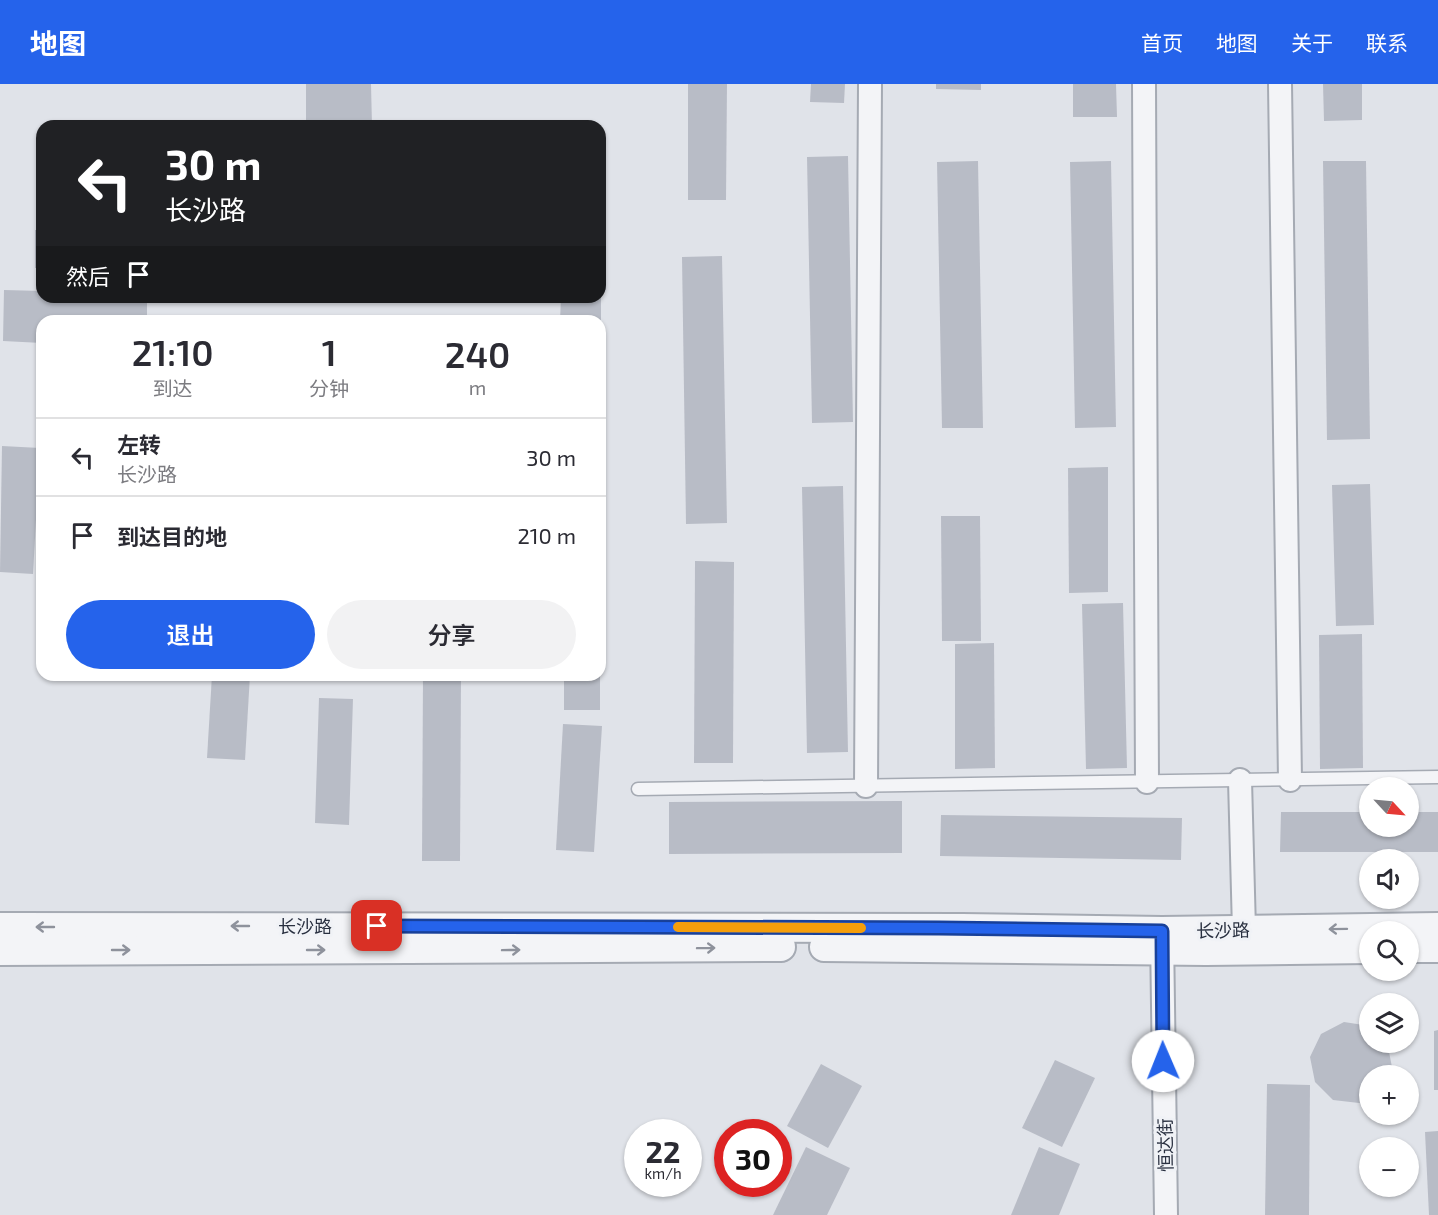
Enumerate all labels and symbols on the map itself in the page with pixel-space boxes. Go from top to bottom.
north arrow [1359,777,1419,837]
pin [351,900,402,951]
street label: 长沙路 [278,915,332,937]
street label: 长沙路 [1196,919,1250,941]
one-way arrow [230,920,250,932]
one-way arrow [35,921,55,933]
one-way arrow [1328,923,1348,934]
one-way arrow [696,942,716,954]
one-way arrow [111,944,131,956]
one-way arrow [306,944,326,956]
one-way arrow [501,944,521,955]
position arrow [1131,1029,1195,1093]
street label: 恒达街 [1154,1118,1176,1172]
speed limit sign: 30 [714,1119,792,1197]

